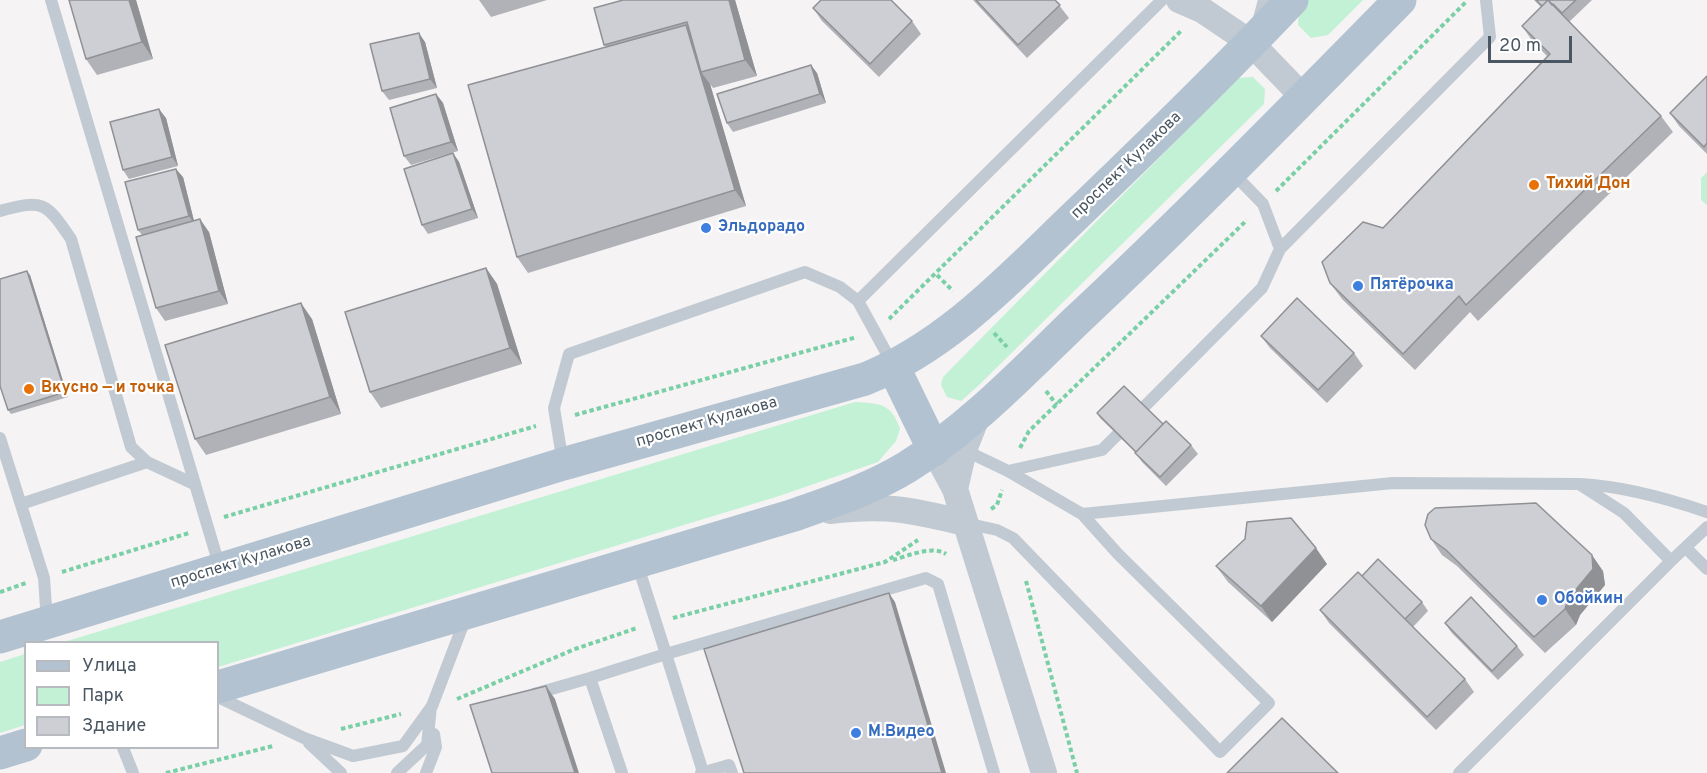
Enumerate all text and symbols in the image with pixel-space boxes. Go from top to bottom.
scale bar [1491,24,1575,62]
text: 20 m [1499,35,1541,58]
street label: проспект Кулакова [1068,108,1186,224]
place label: Тихий Дон [1546,175,1631,195]
marker: Тихий Дон [1527,178,1541,192]
place label: Эльдорадо [718,218,805,238]
marker: Эльдорадо [699,221,713,235]
place label: Пятёрочка [1370,276,1454,296]
marker: Пятёрочка [1351,279,1365,293]
place label: Вкусно — и точка [41,379,174,399]
marker: Вкусно — и точка [22,382,36,396]
street label: проспект Кулакова [634,394,780,452]
street label: проспект Кулакова [168,533,314,593]
place label: Обойкин [1554,590,1623,610]
marker: Обойкин [1535,593,1549,607]
legend [24,641,219,749]
text: Улица [82,655,136,678]
text: Парк [82,685,124,708]
text: Здание [82,715,146,738]
place label: М.Видео [868,723,935,743]
marker: М.Видео [849,726,863,740]

